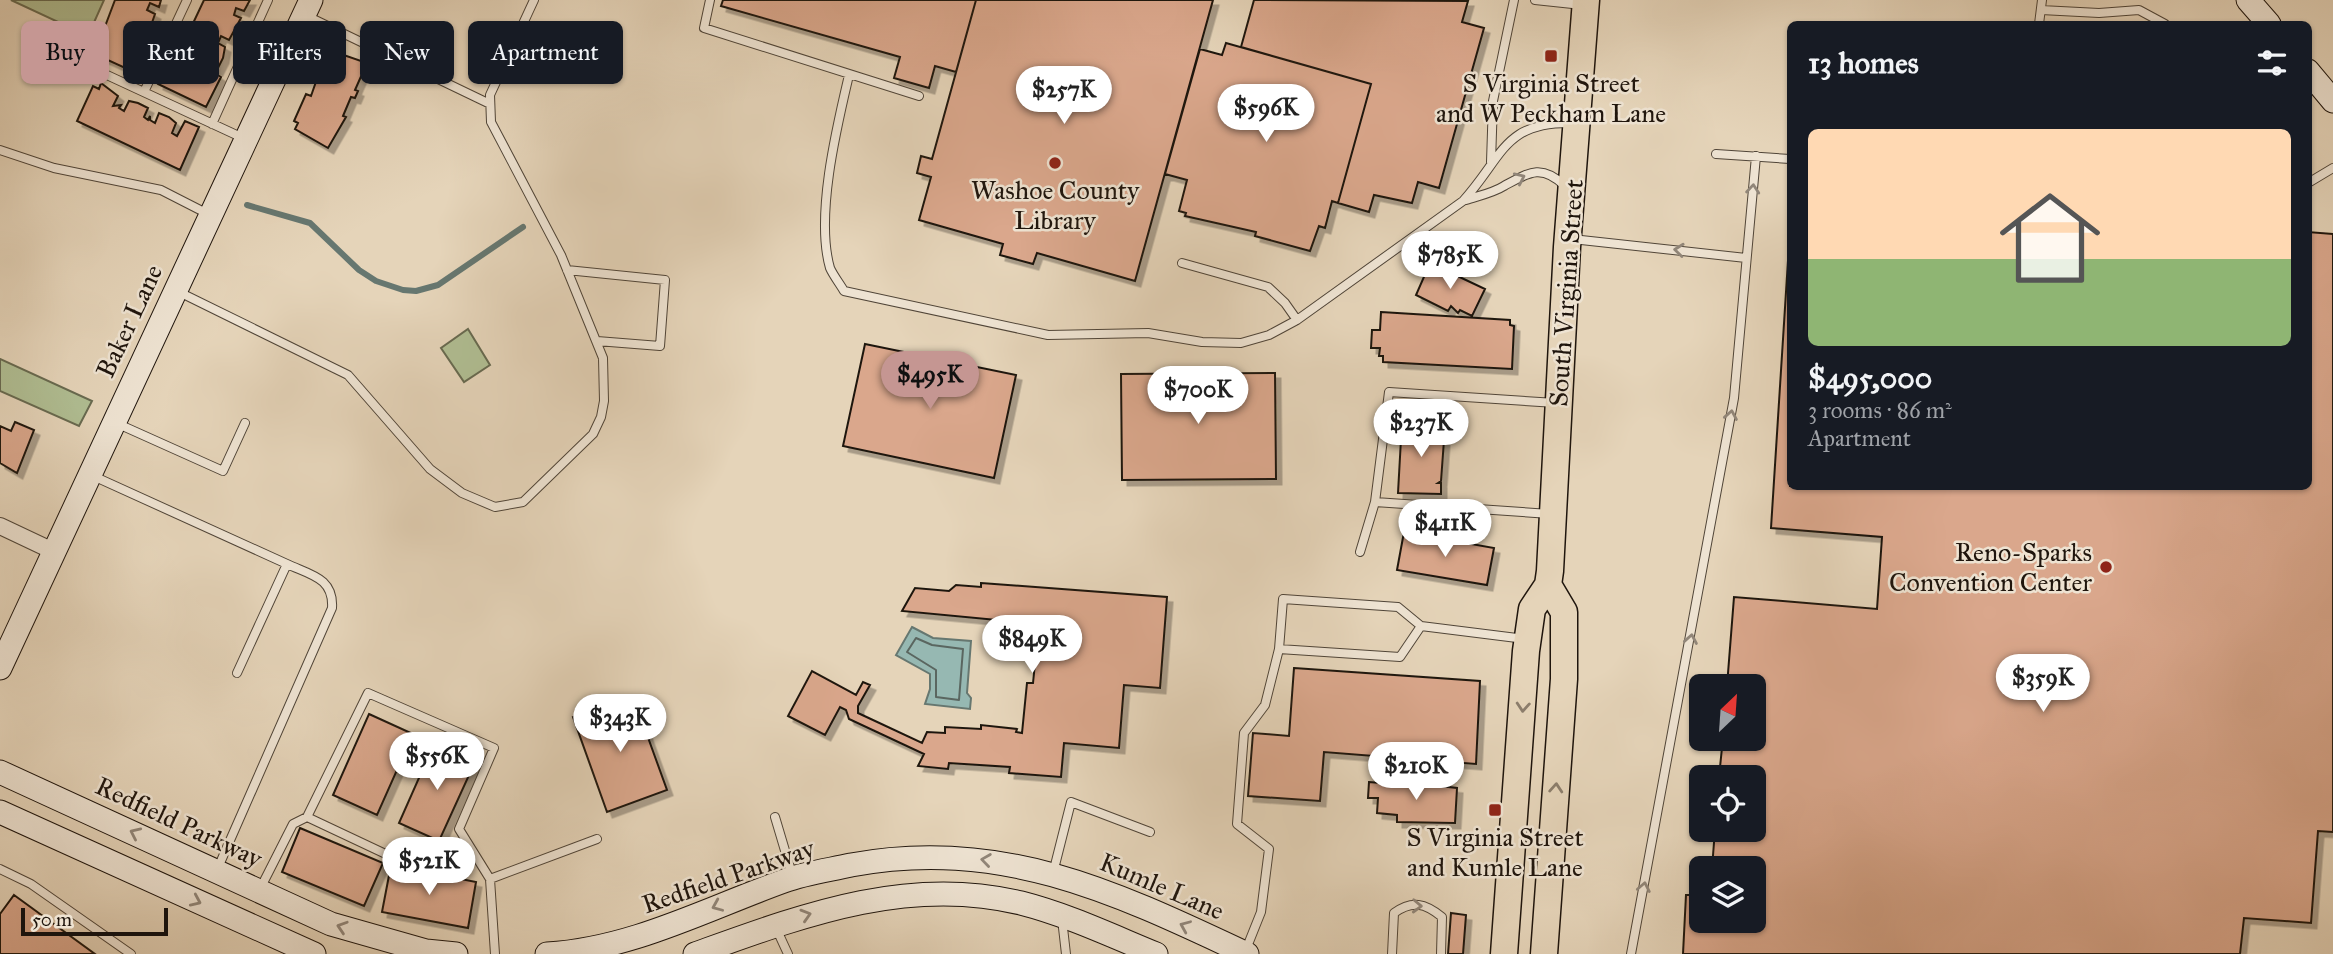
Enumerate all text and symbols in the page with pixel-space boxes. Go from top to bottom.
chip: Buy [21,21,109,84]
chip: Rent [123,21,219,84]
chip: Filters [233,21,346,84]
chip: New [360,21,454,84]
chip: Apartment [468,21,623,84]
icon: filters [2253,44,2291,82]
text: 13 homes [1808,45,1919,81]
marker: S Virginia Street and W Peckham Lane [1543,48,1559,64]
pin: $257K [1015,66,1113,126]
place label: S Virginia Street and W Peckham Lane [1436,67,1666,129]
text: $257K [1032,75,1096,103]
pin: $596K [1217,85,1315,144]
text: $596K [1234,93,1298,121]
marker: Washoe County Library [1047,155,1063,171]
one-way arrow [1513,172,1525,186]
place label: Washoe County Library [971,174,1140,236]
icon: home [1987,175,2113,301]
street label: South Virginia Street [1542,178,1590,408]
one-way arrow [1745,183,1760,194]
pin: $785K [1401,232,1499,291]
text: $785K [1417,240,1483,268]
one-way arrow [1673,243,1684,258]
street label: Baker Lane [89,259,169,383]
pin: $495K [881,352,979,411]
text: $495K [897,360,963,388]
text: $495,000 [1808,360,1932,396]
pin: $700K [1149,366,1247,426]
text: $700K [1163,375,1233,403]
text: 3 rooms · 86 m² [1808,396,1952,424]
pin: $237K [1372,400,1470,459]
text: $237K [1390,408,1452,436]
one-way arrow [1722,410,1737,422]
text: Apartment [1808,424,1911,452]
pin: $411K [1396,500,1494,559]
text: $411K [1414,508,1476,536]
place label: Reno-Sparks Convention Center [1889,536,2092,598]
marker: Reno-Sparks Convention Center [2098,559,2114,575]
pin: $849K [983,616,1081,675]
text: $849K [998,624,1066,652]
one-way arrow [1683,633,1698,645]
pin: $359K [1994,654,2092,714]
text: $359K [2012,663,2074,691]
north arrow [1689,674,1766,751]
map controls [1689,674,1766,933]
pin: $343K [571,694,669,754]
one-way arrow [1516,702,1531,713]
text: $343K [589,703,651,731]
pin: $556K [388,732,486,792]
text: $556K [405,741,469,769]
pin: $210K [1367,742,1465,802]
text: $210K [1384,751,1448,779]
button: locate [1689,765,1766,842]
street label: Redfield Parkway [91,769,268,875]
one-way arrow [1548,782,1563,793]
marker: S Virginia Street and Kumle Lane [1487,802,1503,818]
place label: S Virginia Street and Kumle Lane [1406,821,1584,883]
one-way arrow [130,827,142,841]
street label: Redfield Parkway [638,831,819,920]
pin: $521K [380,838,478,897]
street label: Kumle Lane [1095,845,1229,927]
text: $521K [398,846,460,874]
one-way arrow [980,853,992,868]
button: layers [1689,856,1766,933]
one-way arrow [1635,881,1650,893]
one-way arrow [189,893,201,907]
one-way arrow [712,898,724,912]
one-way arrow [1412,898,1423,913]
scale bar [21,905,168,937]
text: 50 m [32,908,72,931]
one-way arrow [799,908,811,923]
one-way arrow [1180,920,1193,934]
one-way arrow [336,921,349,935]

